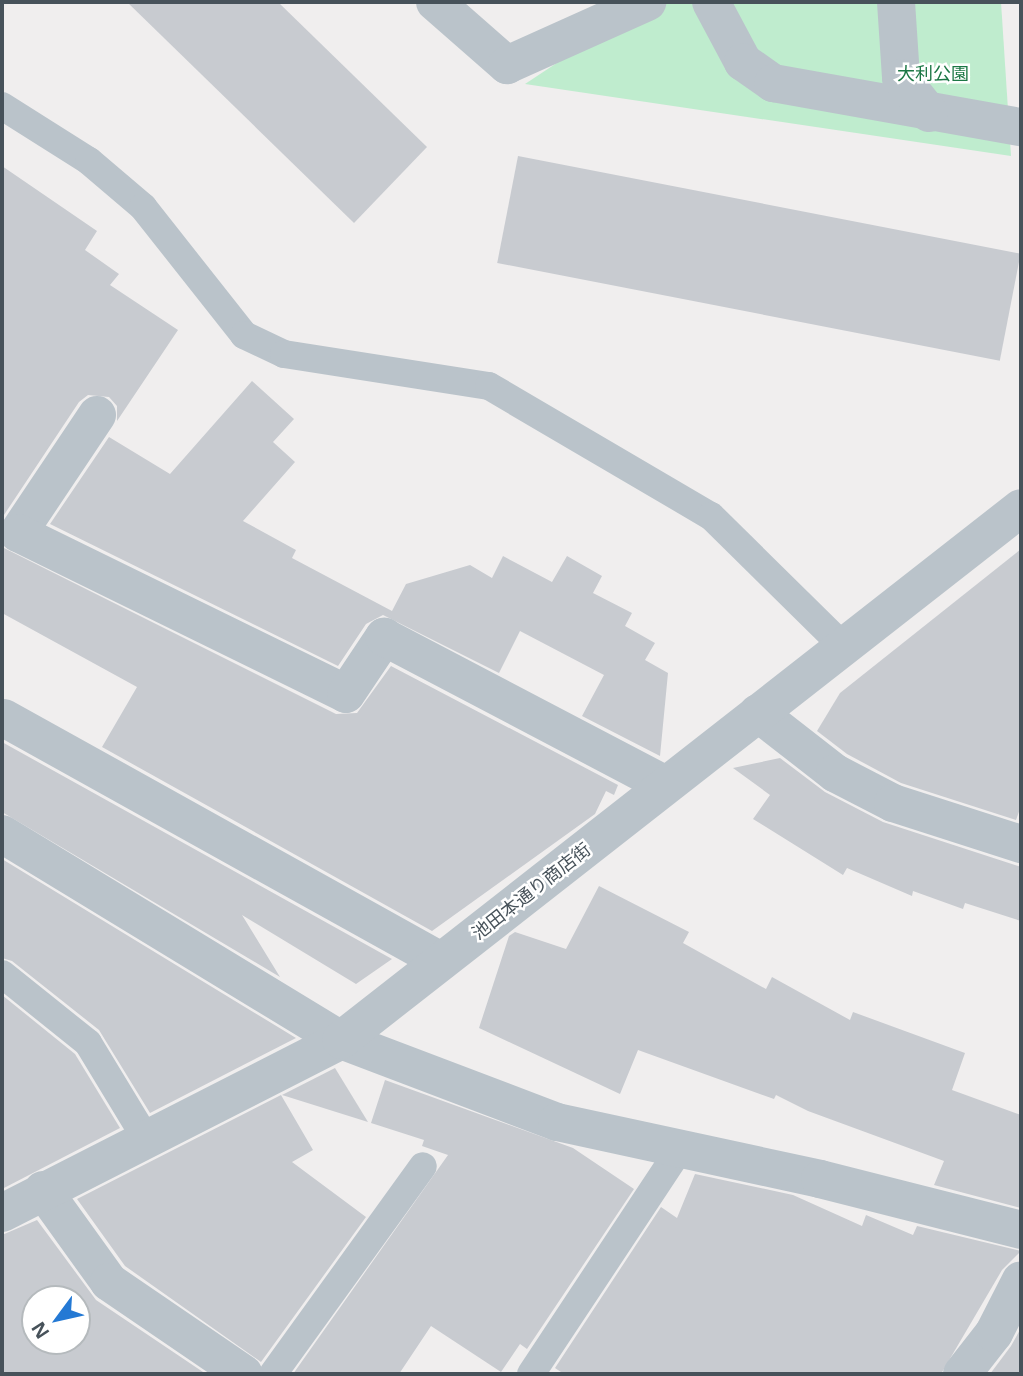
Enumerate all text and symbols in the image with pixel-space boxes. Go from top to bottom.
park label: 大利公園 [897,62,969,84]
street label: 池田本通り商店街 [468,838,594,944]
north arrow [21,1285,91,1355]
text: N [25,1317,55,1344]

